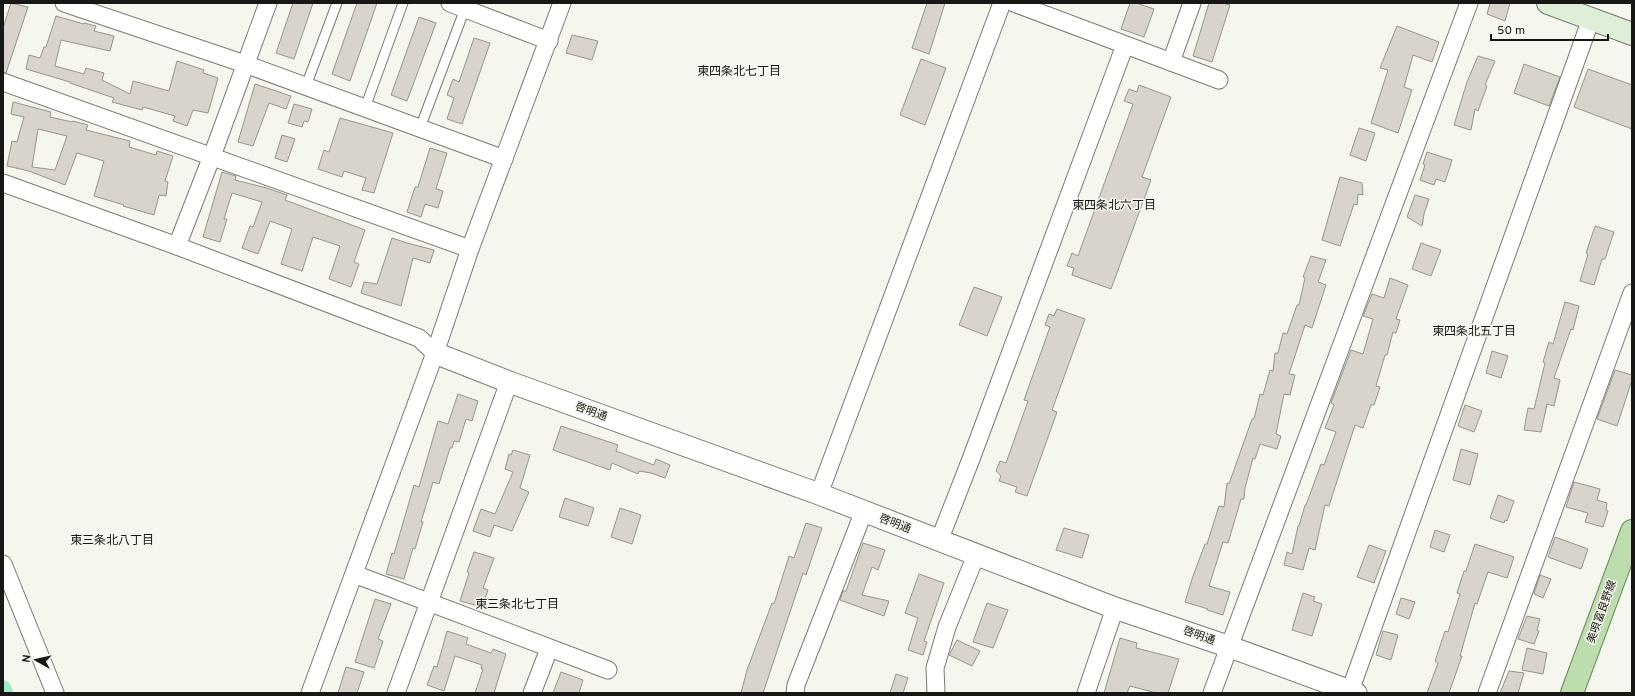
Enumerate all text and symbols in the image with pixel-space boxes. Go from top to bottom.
scale bar [1491,16,1608,42]
text: 50 m [1497,23,1525,39]
district label: 東四条北七丁目 [697,64,781,80]
district label: 東四条北六丁目 [1072,198,1156,214]
district label: 東四条北五丁目 [1432,324,1516,340]
street label: 啓明通 [573,400,609,424]
street label: 啓明通 [877,512,913,536]
district label: 東三条北八丁目 [70,533,154,549]
street label: 美唄富良野線 [1584,579,1620,645]
district label: 東三条北七丁目 [475,597,559,613]
street label: 啓明通 [1181,624,1217,648]
north arrow [16,640,56,680]
text: N [20,654,35,664]

